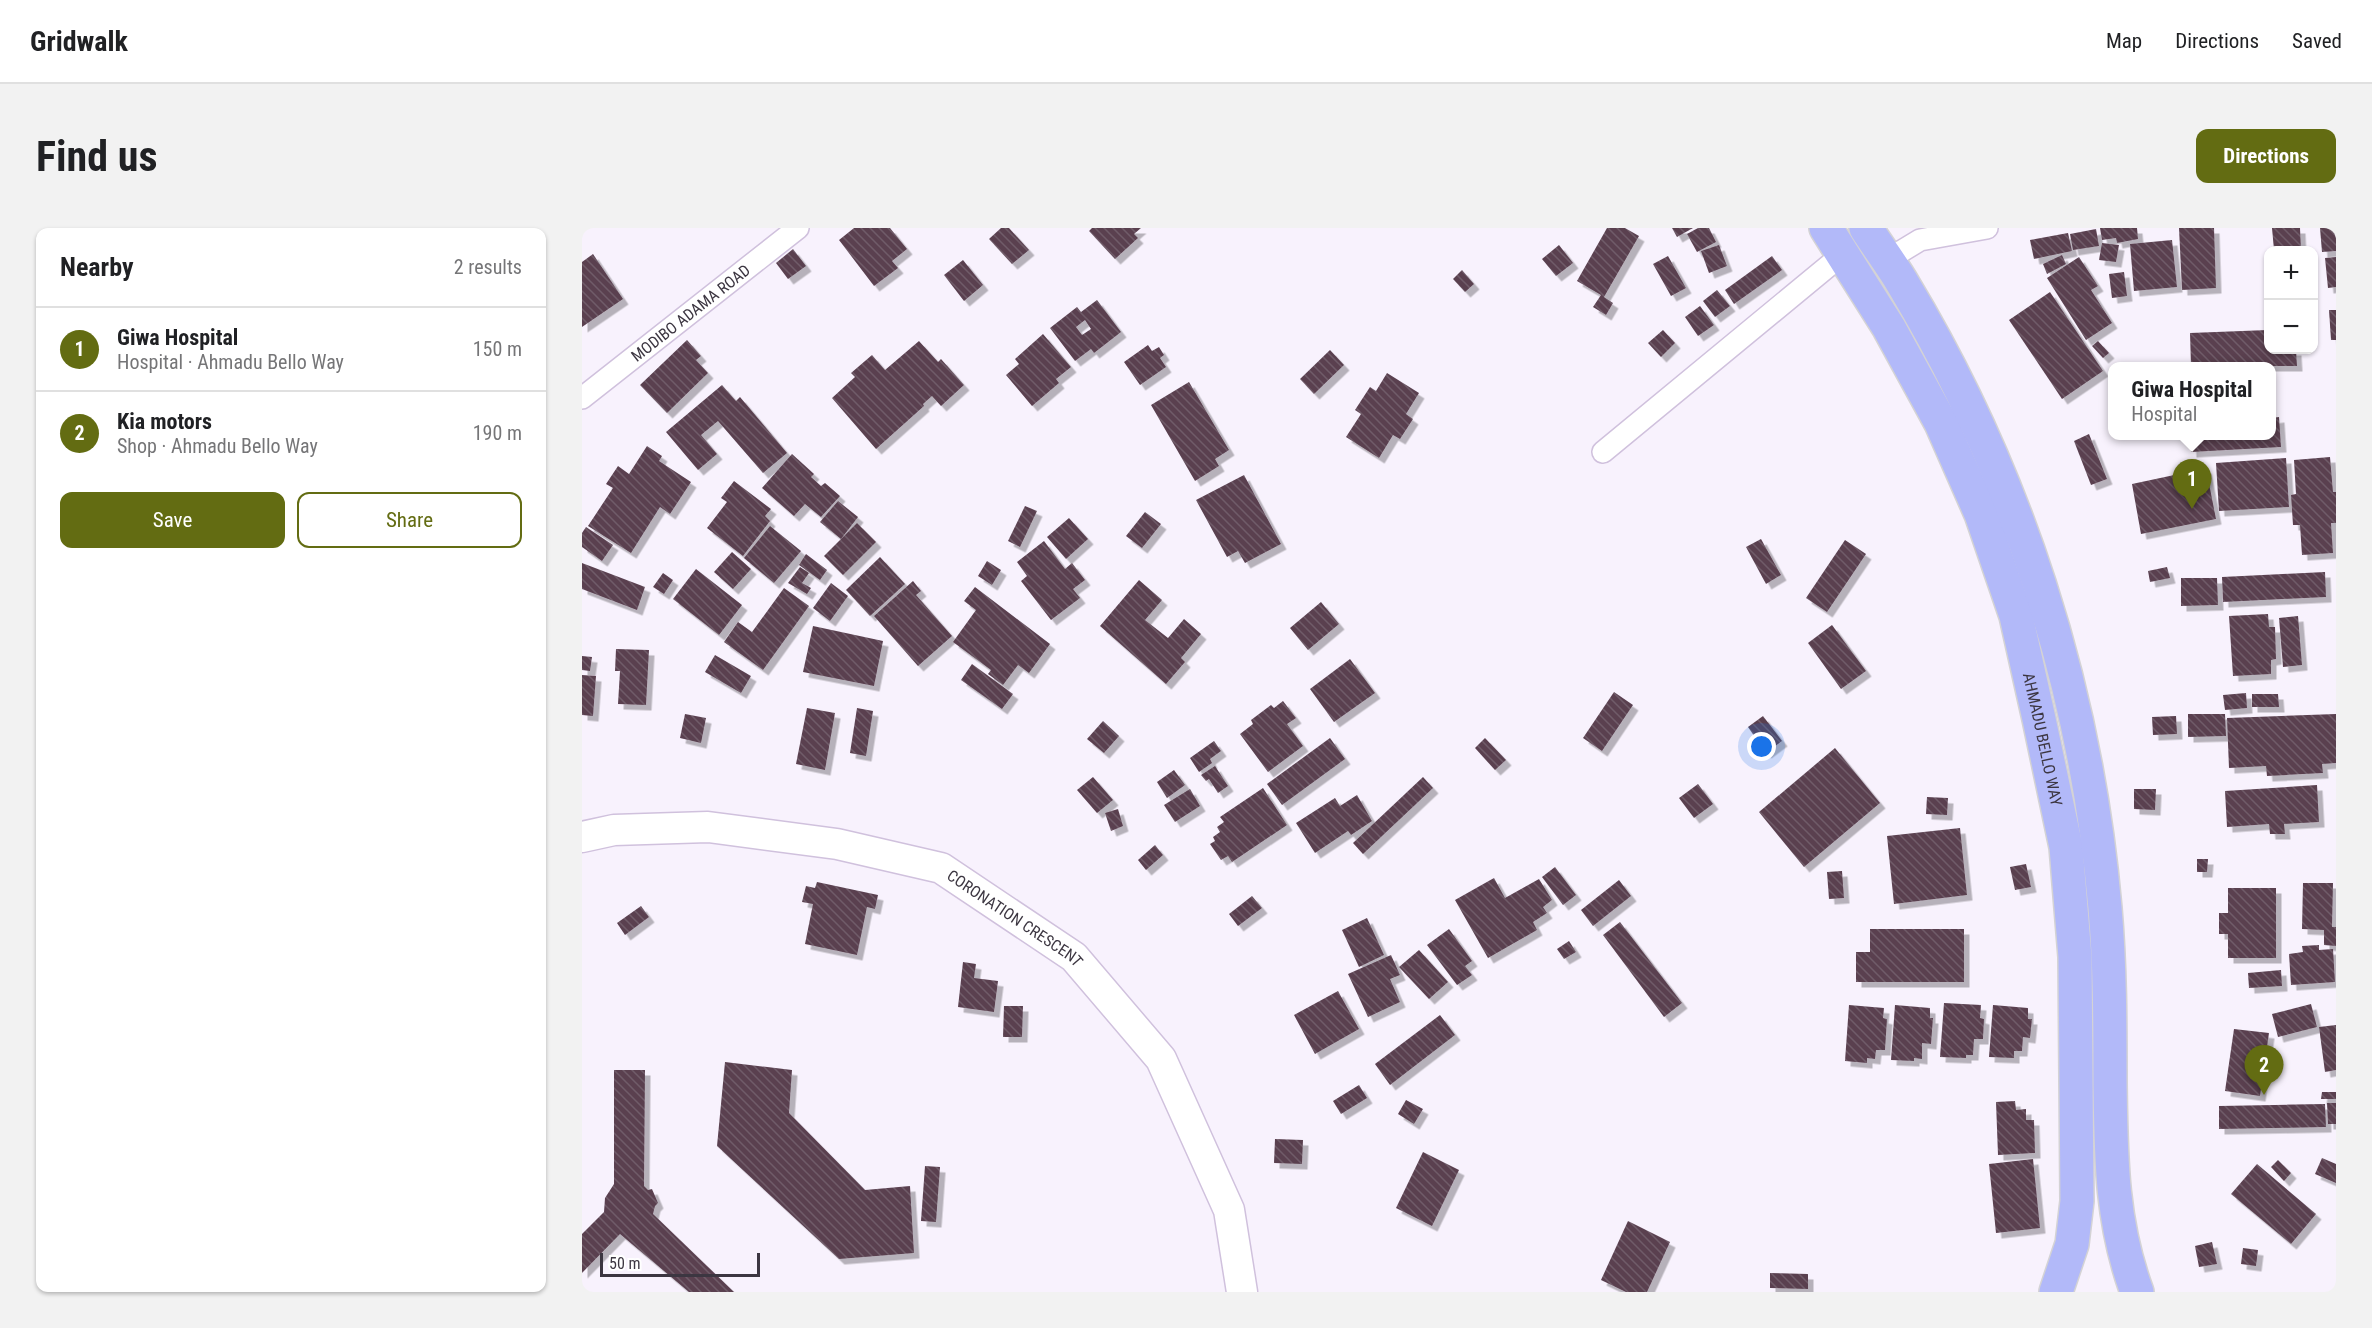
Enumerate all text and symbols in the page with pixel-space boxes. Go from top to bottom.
text: Gridwalk [30,25,128,58]
text: Map [2106,29,2142,53]
text: Directions [2175,29,2259,53]
text: Saved [2292,29,2342,53]
button: Directions [2196,129,2336,183]
text: Find us [36,132,157,181]
map controls [2264,246,2318,354]
button: + [2264,246,2318,300]
text: Nearby [60,252,134,282]
text: 2 results [454,255,522,279]
street label: MODIBO ADAMA ROAD [627,260,754,365]
button: − [2264,300,2318,354]
text: Giwa Hospital [117,325,238,350]
text: 1 [74,337,85,361]
text: 150 m [473,337,522,361]
text: Hospital · Ahmadu Bello Way [117,350,344,374]
popup [2108,362,2276,440]
text: Giwa Hospital [2131,377,2253,402]
text: Hospital [2131,402,2197,426]
text: Kia motors [117,409,212,434]
text: 2 [74,421,85,445]
text: 190 m [473,421,522,445]
text: Shop · Ahmadu Bello Way [117,434,318,458]
pin: 1 [2172,460,2212,509]
button: Save [60,492,285,548]
button: Share [297,492,522,548]
street label: AHMADU BELLO WAY [2019,671,2067,808]
your location [1747,732,1776,761]
street label: CORONATION CRESCENT [944,865,1087,970]
pin: 2 [2244,1046,2284,1095]
scale bar [600,1250,760,1278]
text: 50 m [609,1254,641,1273]

